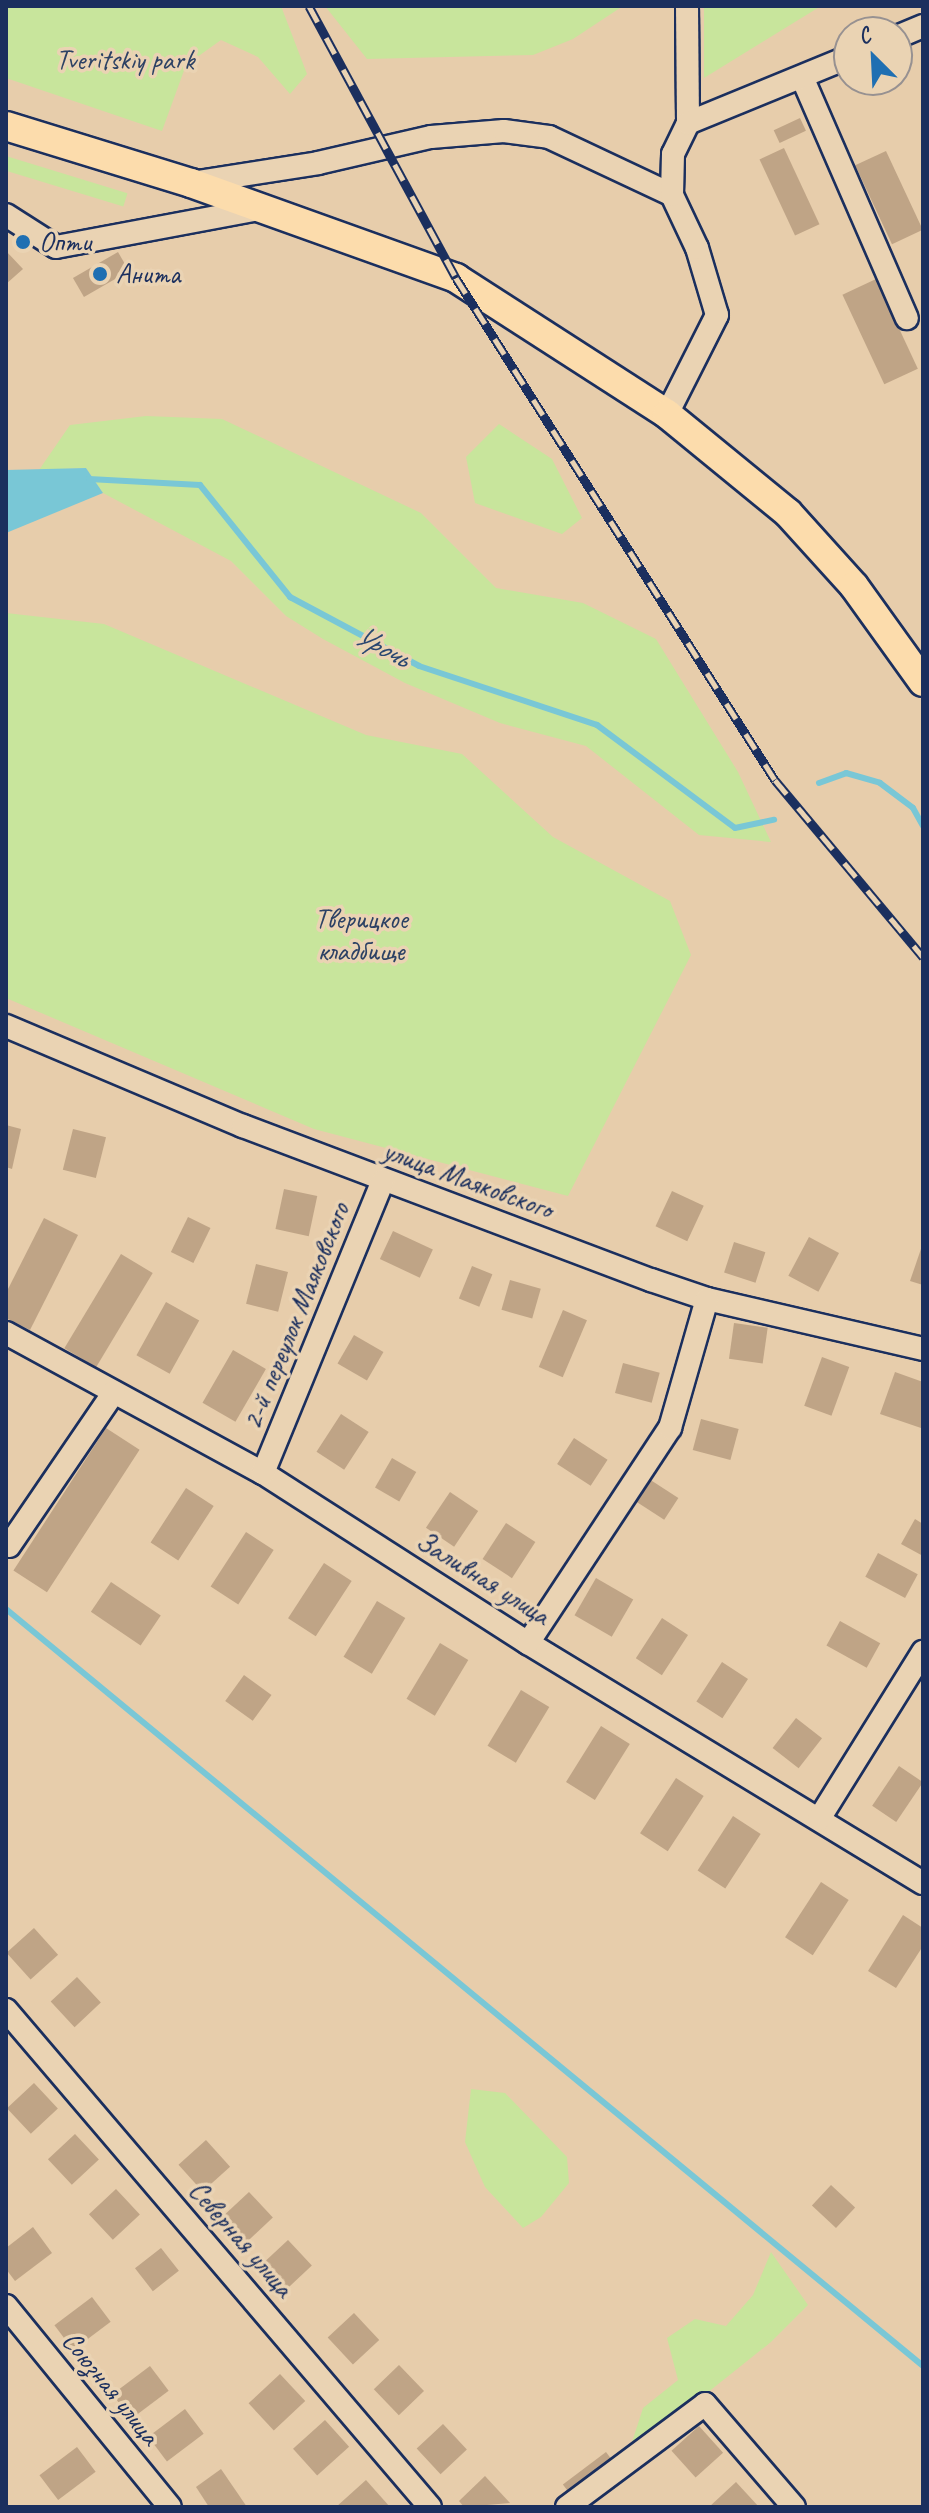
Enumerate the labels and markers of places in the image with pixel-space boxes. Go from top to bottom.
place label: Опти [39,225,91,259]
marker: Опти [14,233,32,251]
place label: Анита [116,257,180,291]
marker: Анита [91,265,109,283]

